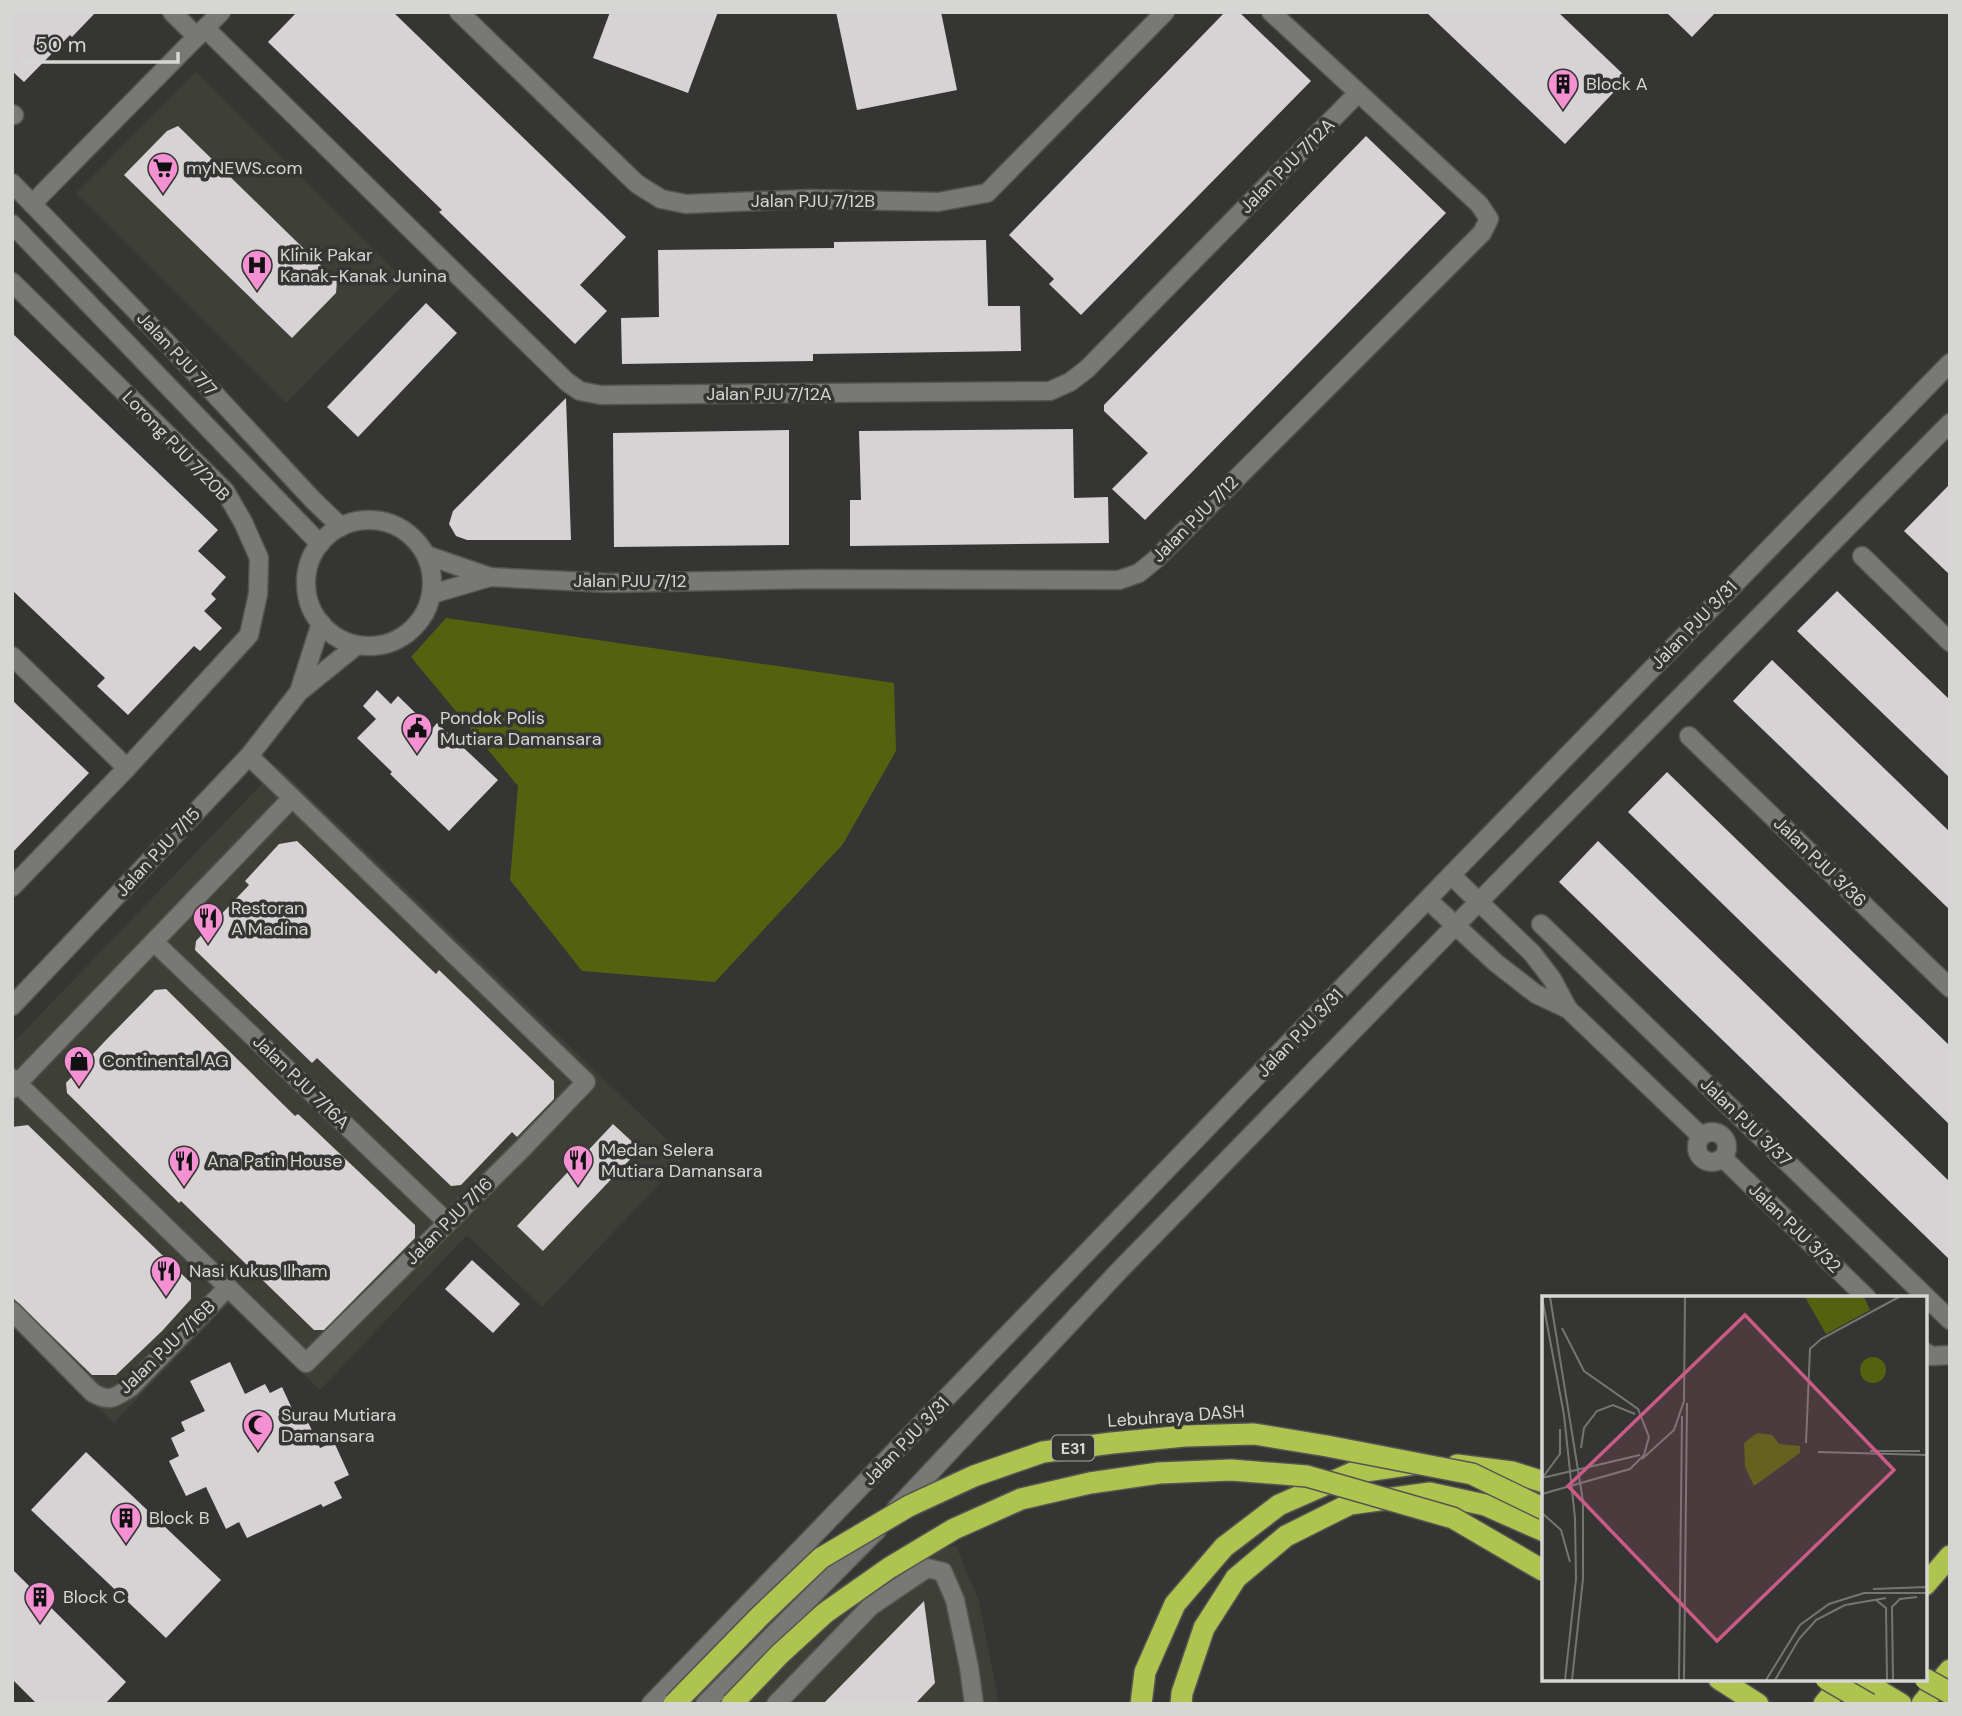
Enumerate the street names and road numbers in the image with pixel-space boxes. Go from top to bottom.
street label: Jalan PJU 7/12A [1234,113,1340,219]
street label: Jalan PJU 7/12B [751,189,875,213]
street label: Jalan PJU 7/7 [132,307,222,401]
street label: Jalan PJU 7/12A [706,382,832,406]
street label: Lorong PJU 7/20B [117,385,235,507]
street label: Jalan PJU 7/12 [1146,470,1244,568]
street label: Jalan PJU 7/12 [573,569,687,593]
street label: Jalan PJU 3/31 [1646,575,1742,675]
street label: Jalan PJU 7/15 [110,802,206,902]
street label: Jalan PJU 3/36 [1768,812,1872,912]
street label: Jalan PJU 3/31 [1252,983,1348,1083]
street label: Jalan PJU 7/16A [247,1030,355,1134]
street label: Jalan PJU 3/37 [1695,1072,1797,1172]
street label: Jalan PJU 7/16 [400,1172,498,1270]
street label: Jalan PJU 3/32 [1744,1178,1846,1278]
street label: Jalan PJU 7/16B [114,1295,220,1399]
street label: Jalan PJU 3/31 [858,1391,954,1491]
street label: Lebuhraya DASH [1107,1399,1245,1433]
road number: E31 [1052,1436,1094,1460]

